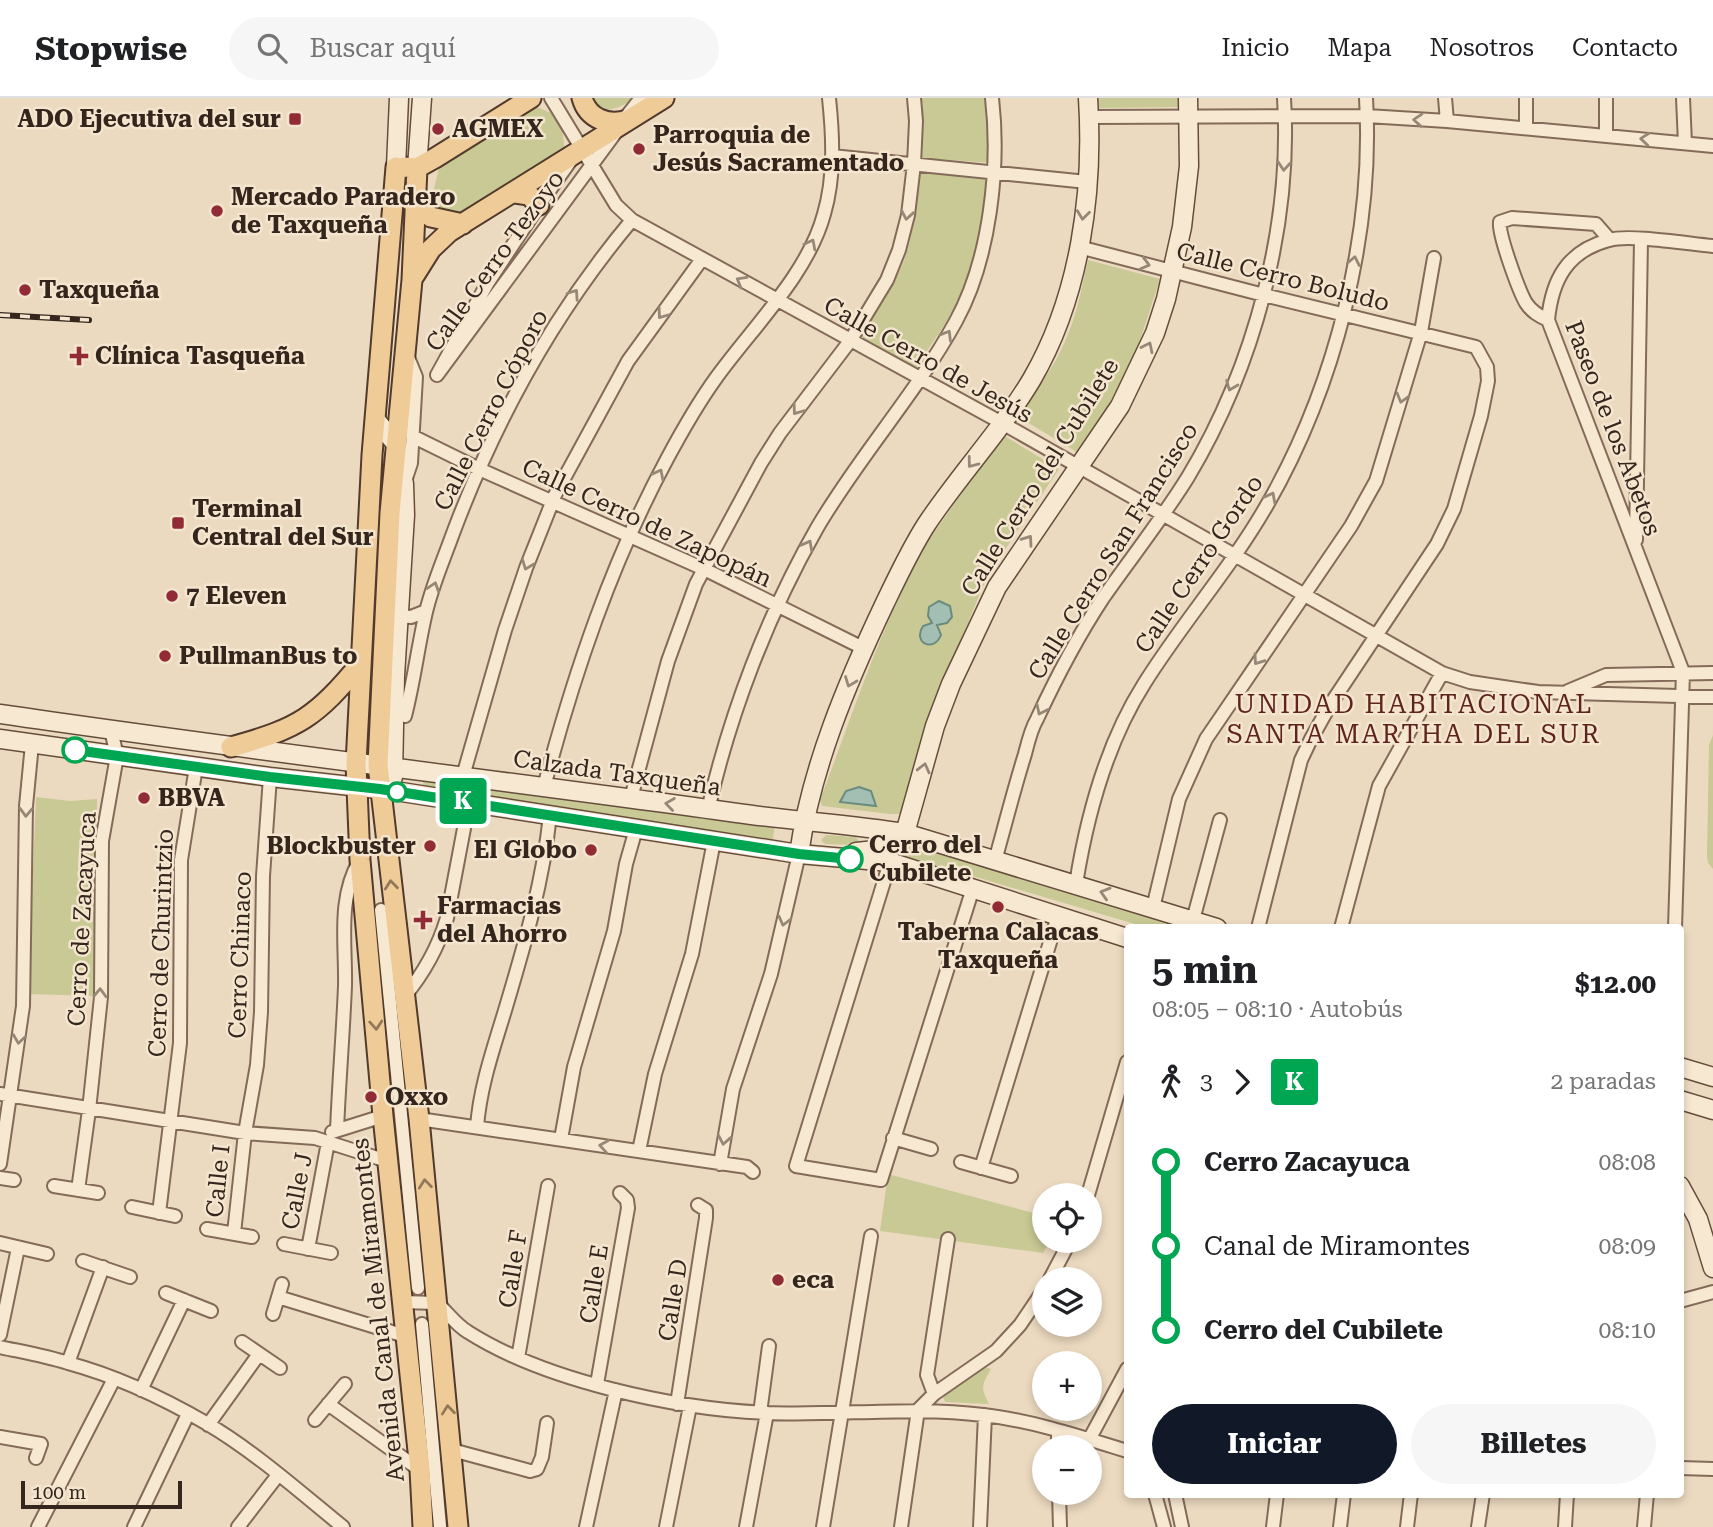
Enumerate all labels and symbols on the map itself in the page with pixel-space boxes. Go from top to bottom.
place label: ADO Ejecutiva del sur [17,105,281,133]
marker: ADO Ejecutiva del sur [287,111,303,127]
one-way arrow [1413,112,1424,127]
place label: AGMEX [452,115,544,143]
marker: AGMEX [430,121,446,137]
place label: Parroquia de Jesús Sacramentado [653,121,904,177]
one-way arrow [1639,132,1651,147]
marker: Parroquia de Jesús Sacramentado [631,141,647,157]
one-way arrow [1277,161,1292,172]
street label: Calle Cerro Tezoyo [420,165,570,357]
place label: Mercado Paradero de Taxqueña [231,183,455,239]
marker: Mercado Paradero de Taxqueña [209,203,225,219]
one-way arrow [900,209,915,221]
one-way arrow [1076,209,1091,221]
street label: Calle Cerro Boludo [1174,237,1392,317]
one-way arrow [803,239,817,251]
one-way arrow [1345,255,1360,267]
one-way arrow [1139,256,1151,271]
place label: Taxqueña [39,276,159,304]
one-way arrow [736,276,748,289]
marker: Taxqueña [17,282,33,298]
one-way arrow [566,289,578,302]
street label: Calle Cerro de Jesús [819,291,1037,429]
street label: Calle Cerro Cóporo [428,305,554,515]
one-way arrow [658,306,670,319]
street label: Paseo de los Abetos [1559,317,1667,539]
one-way arrow [939,330,952,343]
place label: Clínica Tasqueña [95,342,305,370]
one-way arrow [1140,342,1154,354]
marker: Clínica Tasqueña [69,346,89,366]
street label: Calle Cerro del Cubilete [955,353,1125,601]
one-way arrow [1226,380,1240,392]
one-way arrow [1396,392,1410,404]
one-way arrow [792,402,805,415]
street label: Calle Cerro San Francisco [1022,417,1204,685]
street label: Calle Cerro de Zapopán [518,453,776,593]
one-way arrow [967,455,980,467]
one-way arrow [651,469,665,481]
street label: Calle Cerro Gordo [1129,470,1269,658]
one-way arrow [1263,492,1276,505]
place label: Terminal Central del Sur [192,495,374,551]
marker: Terminal Central del Sur [170,515,186,531]
one-way arrow [1020,535,1032,548]
one-way arrow [800,540,813,552]
one-way arrow [522,558,536,570]
one-way arrow [426,581,440,594]
place label: 7 Eleven [186,582,287,610]
marker: 7 Eleven [164,588,180,604]
place label: PullmanBus to [179,642,358,670]
marker: PullmanBus to [157,648,173,664]
one-way arrow [1254,652,1266,665]
one-way arrow [844,675,858,687]
district label: UNIDAD HABITACIONAL SANTA MARTHA DEL SUR [1227,689,1601,749]
one-way arrow [1035,703,1049,715]
unlabelled marker [62,737,88,763]
street label: Calzada Taxqueña [511,745,723,801]
one-way arrow [916,762,930,774]
line badge: K [440,778,486,824]
unlabelled marker [387,782,407,802]
place label: BBVA [158,784,226,812]
marker: BBVA [136,790,152,806]
one-way arrow [664,797,676,812]
one-way arrow [18,807,33,818]
street label: Cerro de Zacayuca [62,811,102,1027]
street label: Cerro de Churintzio [143,828,179,1058]
place label: Cerro del Cubilete [869,831,981,887]
place label: Blockbuster [266,832,416,860]
place label: El Globo [474,836,577,864]
marker: Blockbuster [422,838,438,854]
marker: El Globo [583,842,599,858]
marker: Cerro del Cubilete [837,846,863,872]
street label: Cerro Chinaco [223,871,257,1039]
one-way arrow [384,879,399,890]
one-way arrow [1099,887,1111,902]
place label: Farmacias del Ahorro [437,892,567,948]
marker: Taberna Calacas Taxqueña [990,899,1006,915]
marker: Farmacias del Ahorro [415,912,431,928]
one-way arrow [777,915,792,927]
place label: Taberna Calacas Taxqueña [897,918,1099,974]
one-way arrow [93,988,108,999]
one-way arrow [368,1020,383,1031]
one-way arrow [11,1033,26,1045]
place label: Oxxo [385,1083,448,1111]
marker: Oxxo [363,1089,379,1105]
one-way arrow [717,1134,732,1146]
street label: Avenida Canal de Miramontes [346,1137,410,1483]
one-way arrow [598,1139,610,1154]
street label: Calle I [200,1143,236,1219]
street label: Calle J [276,1150,318,1232]
one-way arrow [418,1178,433,1190]
street label: Calle F [493,1228,533,1310]
street label: Calle E [574,1242,614,1326]
street label: Calle D [653,1257,693,1343]
place label: eca [792,1266,834,1294]
marker: eca [770,1272,786,1288]
one-way arrow [441,1404,456,1415]
scale bar [21,1478,182,1510]

